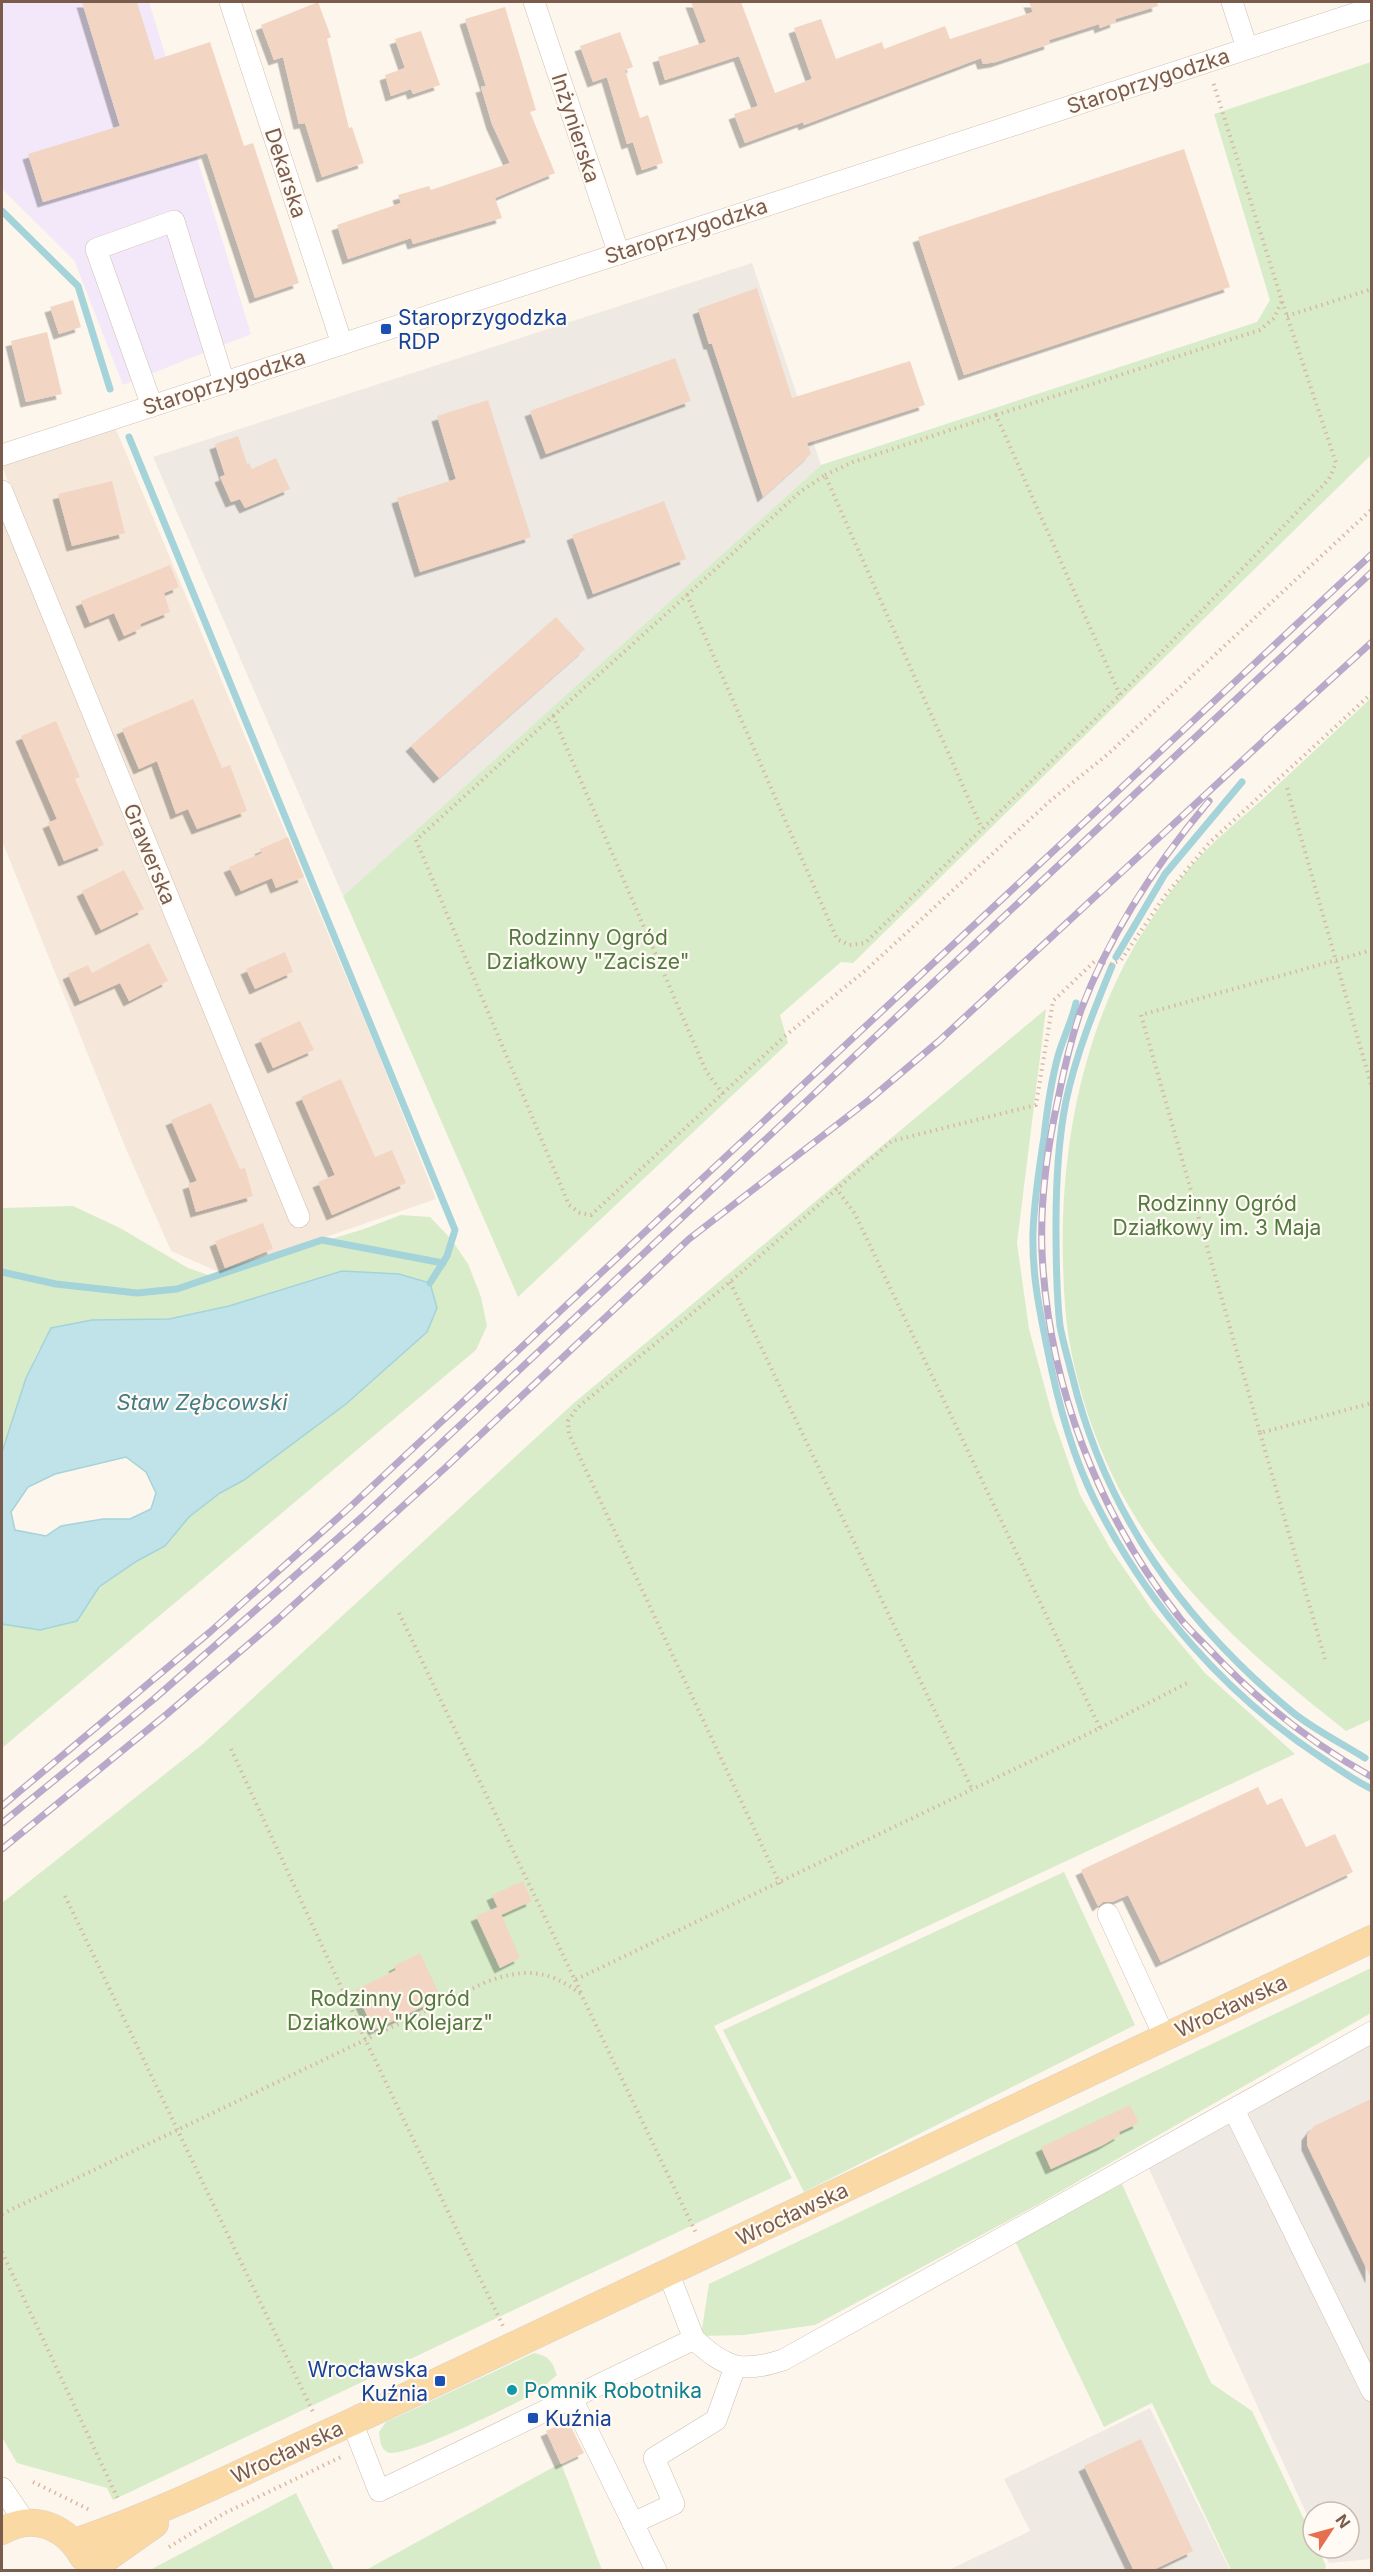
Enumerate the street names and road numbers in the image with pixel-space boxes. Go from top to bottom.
street label: Staroprzygodzka [1064,43,1232,119]
street label: Inżynierska [547,70,605,186]
street label: Dekarska [260,125,312,221]
street label: Staroprzygodzka [602,193,770,269]
street label: Staroprzygodzka [140,344,308,420]
street label: Grawerska [118,800,182,908]
street label: Wrocławska [1171,1969,1291,2043]
street label: Wrocławska [732,2177,852,2251]
street label: Wrocławska [227,2415,347,2489]

